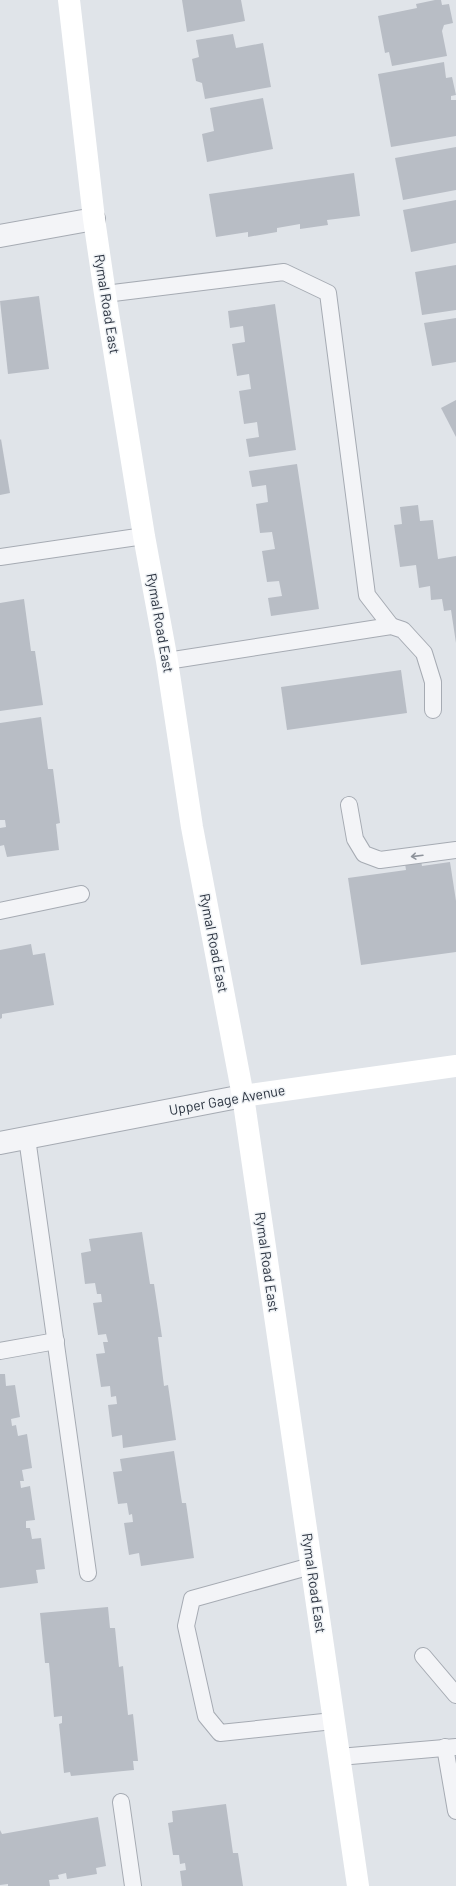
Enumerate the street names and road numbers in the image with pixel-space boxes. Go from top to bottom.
street label: Rymal Road East [91,253,124,355]
street label: Rymal Road East [143,572,178,674]
street label: Rymal Road East [197,892,232,994]
street label: Upper Gage Avenue [167,1081,286,1118]
street label: Rymal Road East [252,1211,283,1313]
street label: Rymal Road East [299,1532,330,1634]

